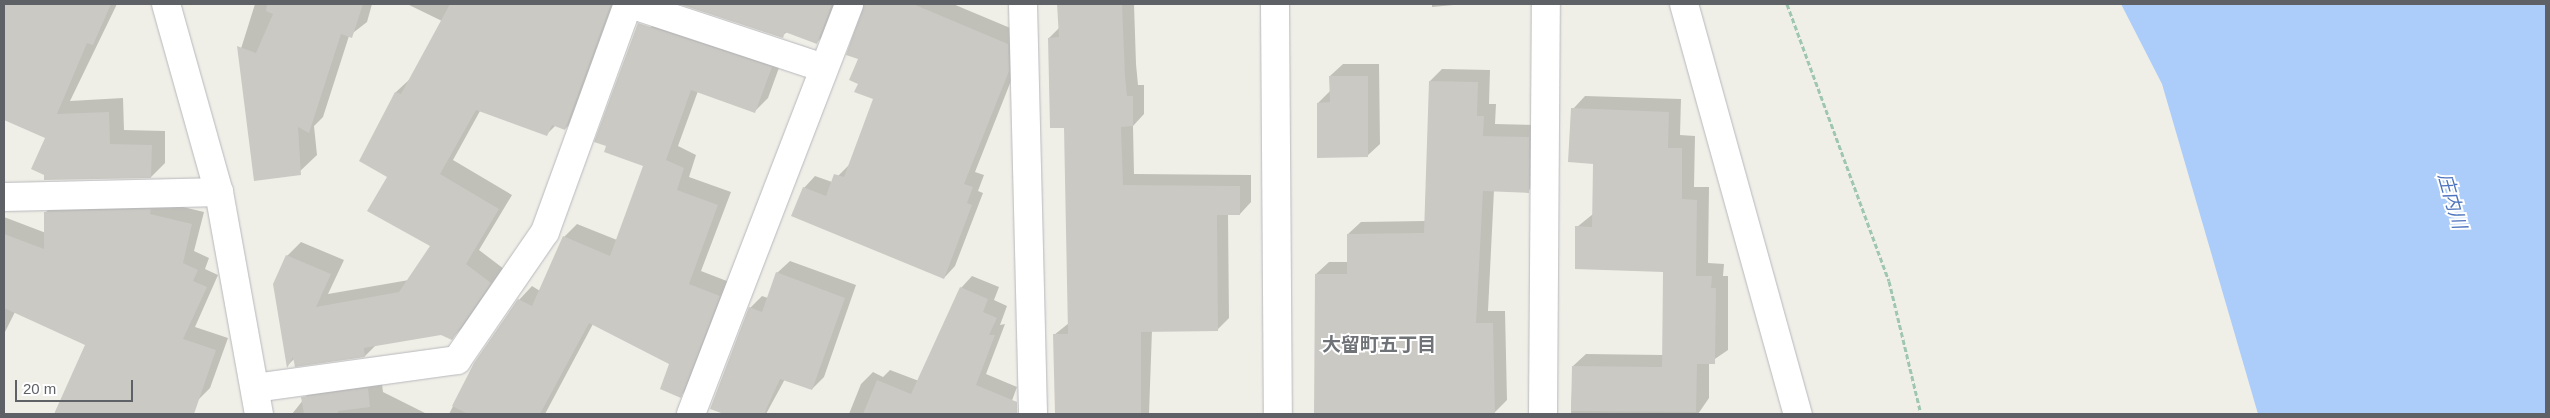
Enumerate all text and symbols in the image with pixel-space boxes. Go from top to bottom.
water label: 庄内川 [2433,170,2471,232]
district label: 大留町五丁目 [1322,334,1436,356]
scale bar [18,370,135,402]
text: 20 m [23,380,56,397]

